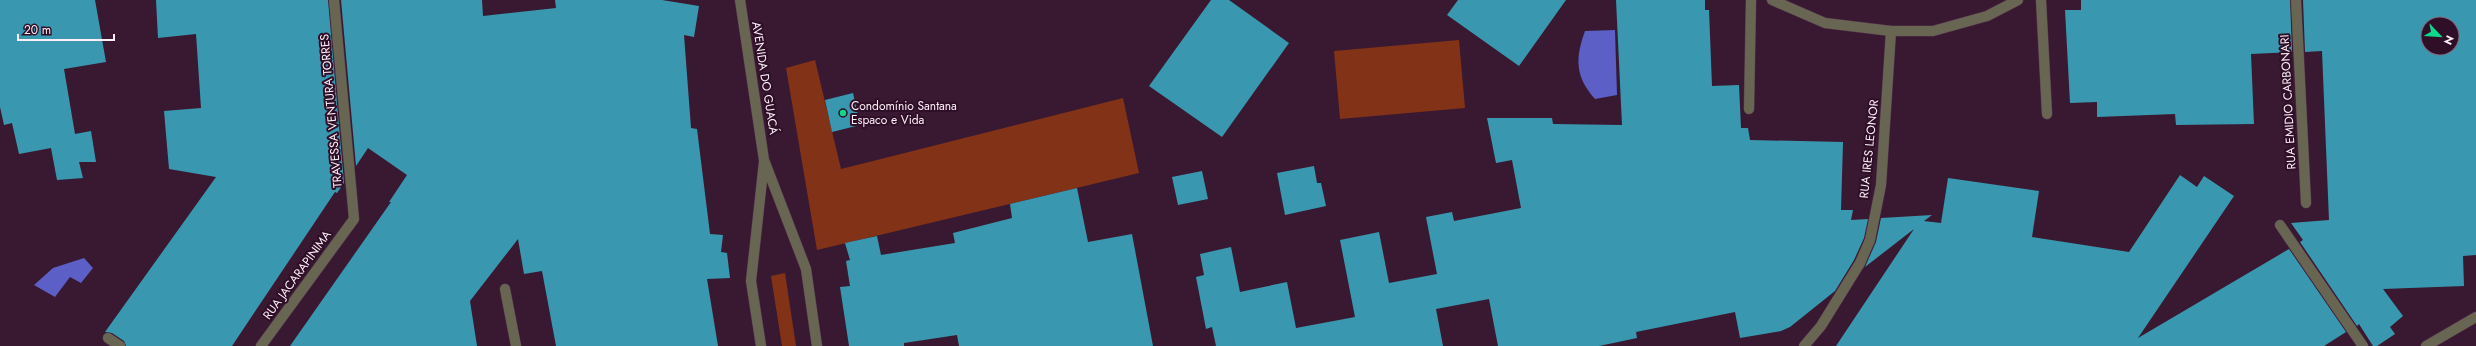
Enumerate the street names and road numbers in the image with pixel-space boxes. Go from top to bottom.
street label: AVENIDA DO GUACÁ [747,20,783,136]
street label: TRAVESSA VENTURA TORRES [315,33,347,189]
street label: RUA EMIDIO CARBONARI [2275,34,2301,170]
street label: RUA IRES LEONOR [1855,98,1883,199]
street label: RUA JACARAPINIMA [259,227,336,323]

